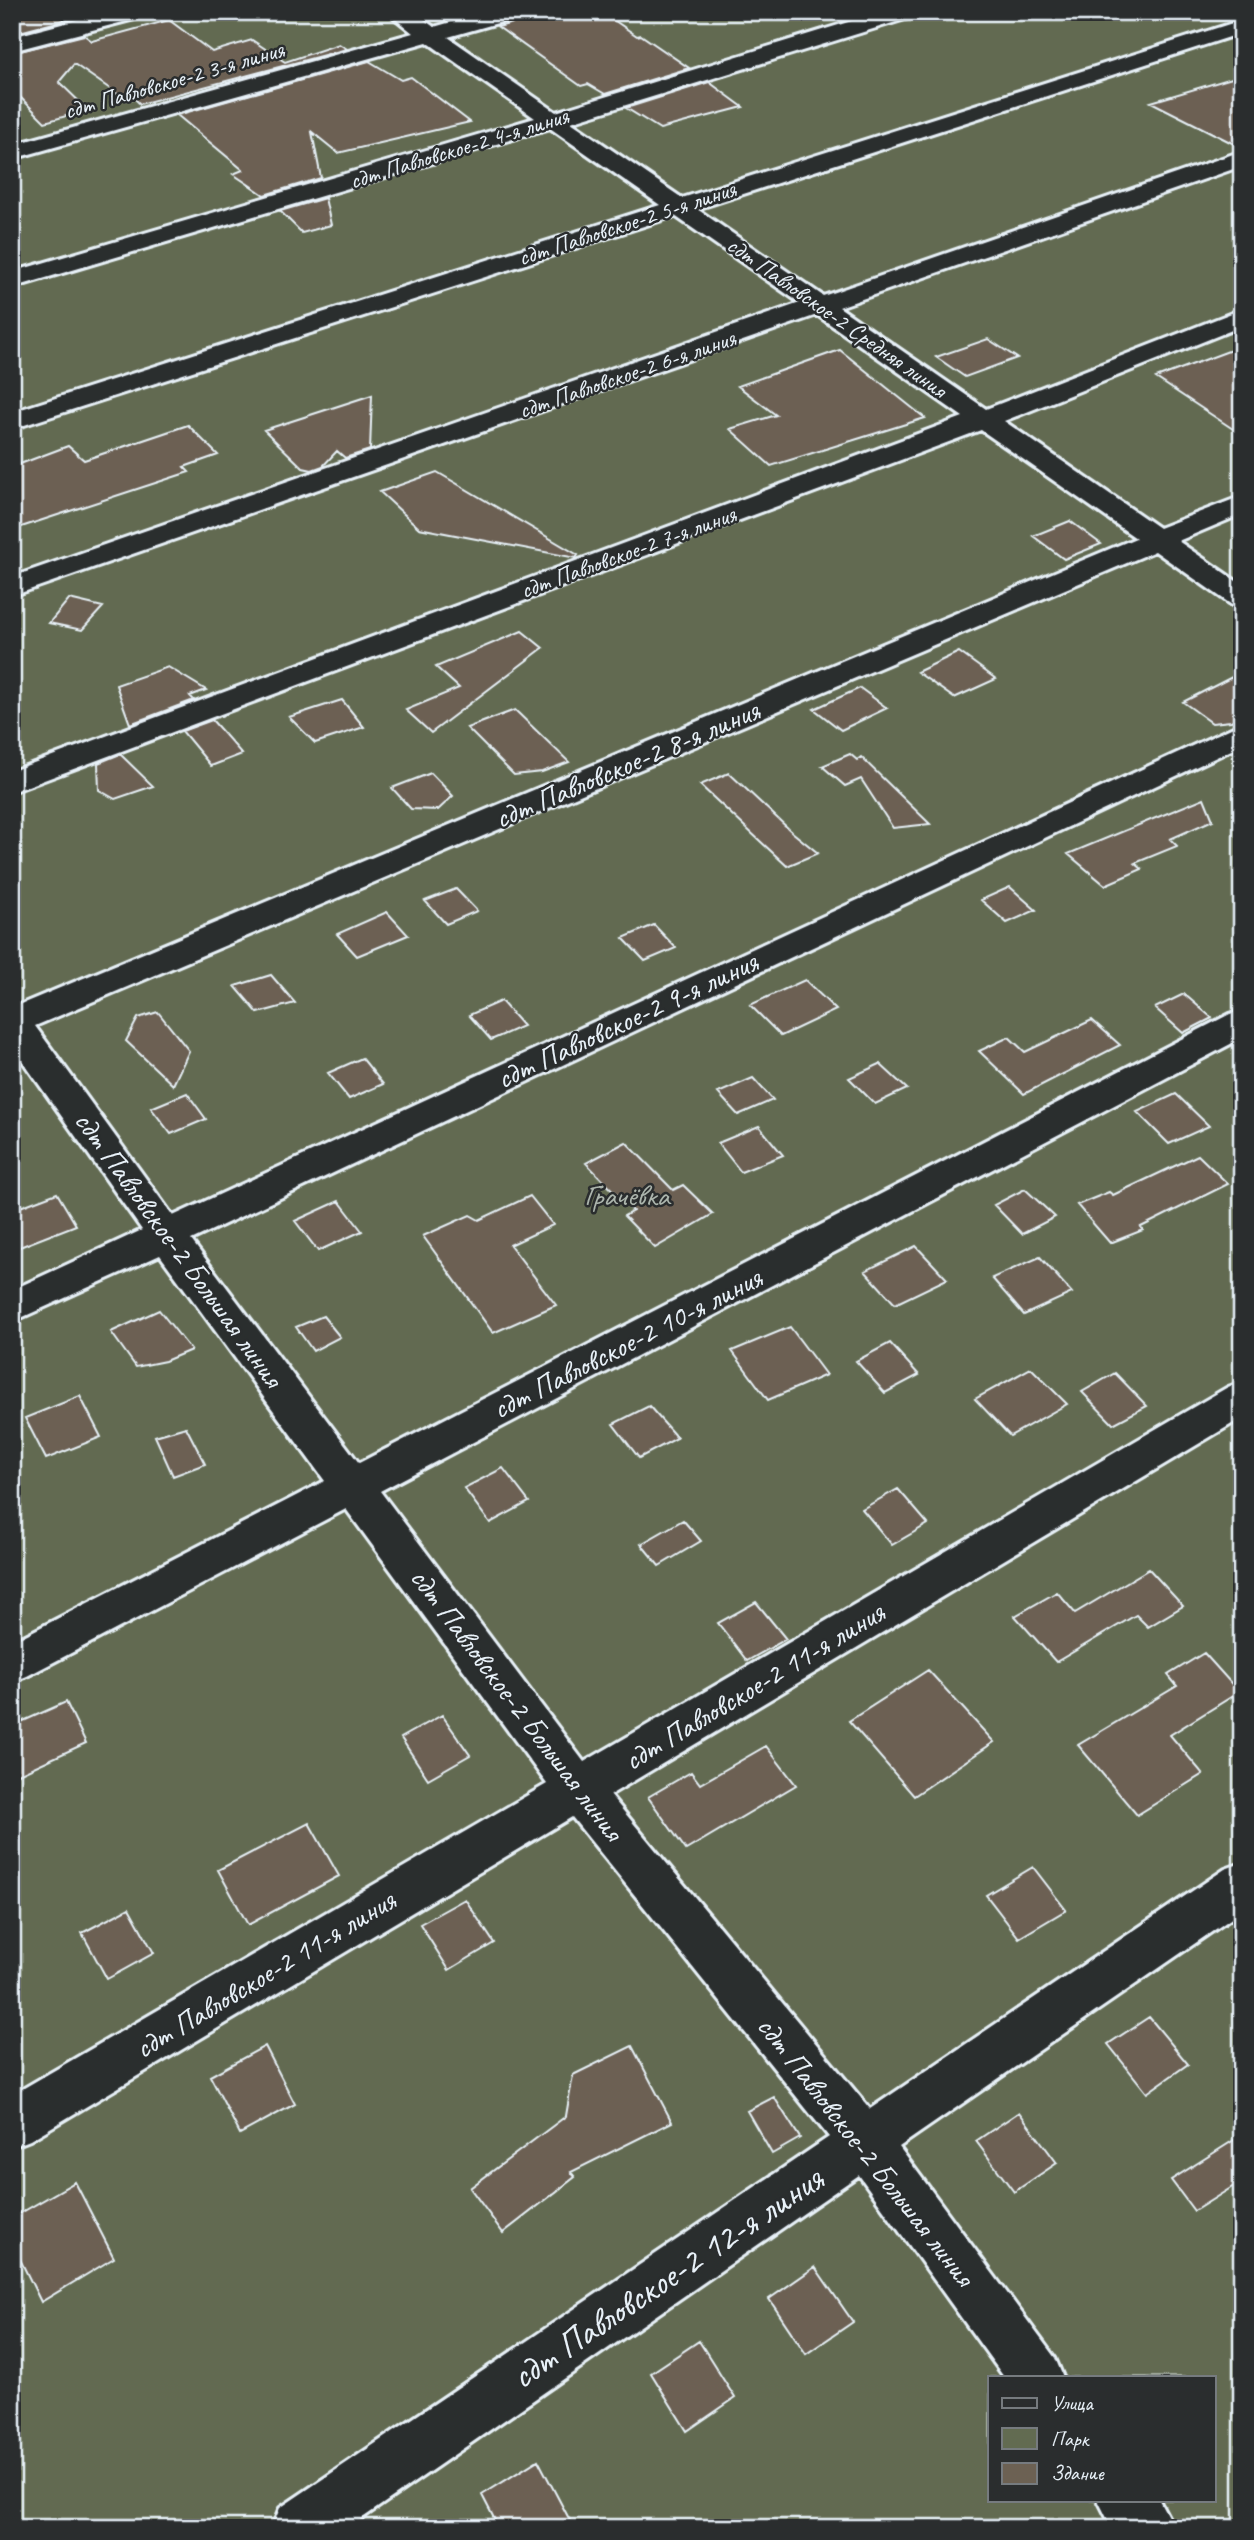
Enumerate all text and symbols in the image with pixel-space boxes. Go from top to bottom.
street label: сдт Павловское-2 3-я линия [61,34,289,126]
street label: сдт Павловское-2 4-я линия [346,100,573,196]
street label: сдт Павловское-2 5-я линия [514,173,741,272]
street label: сдт Павловское-2 Средняя линия [721,230,954,405]
street label: сдт Павловское-2 6-я линия [515,322,741,425]
street label: сдт Павловское-2 7-я линия [516,499,741,605]
street label: сдт Павловское-2 8-я линия [489,691,766,837]
street label: сдт Павловское-2 9-я линия [490,942,765,1097]
street label: сдт Павловское-2 Большая линия [66,1103,294,1397]
park label: Грачёвка [584,1176,672,1214]
street label: сдт Павловское-2 10-я линия [486,1258,769,1428]
street label: сдт Павловское-2 Большая линия [402,1560,634,1850]
street label: сдт Павловское-2 11-я линия [617,1592,892,1779]
street label: сдт Павловское-2 11-я линия [128,1880,403,2067]
street label: сдт Павловское-2 Большая линия [749,2008,985,2296]
street label: сдт Павловское-2 12-я линия [502,2154,834,2399]
legend [988,2376,1216,2502]
text: Улица [1051,2390,1094,2416]
text: Парк [1051,2426,1091,2452]
text: Здание [1051,2460,1105,2486]

